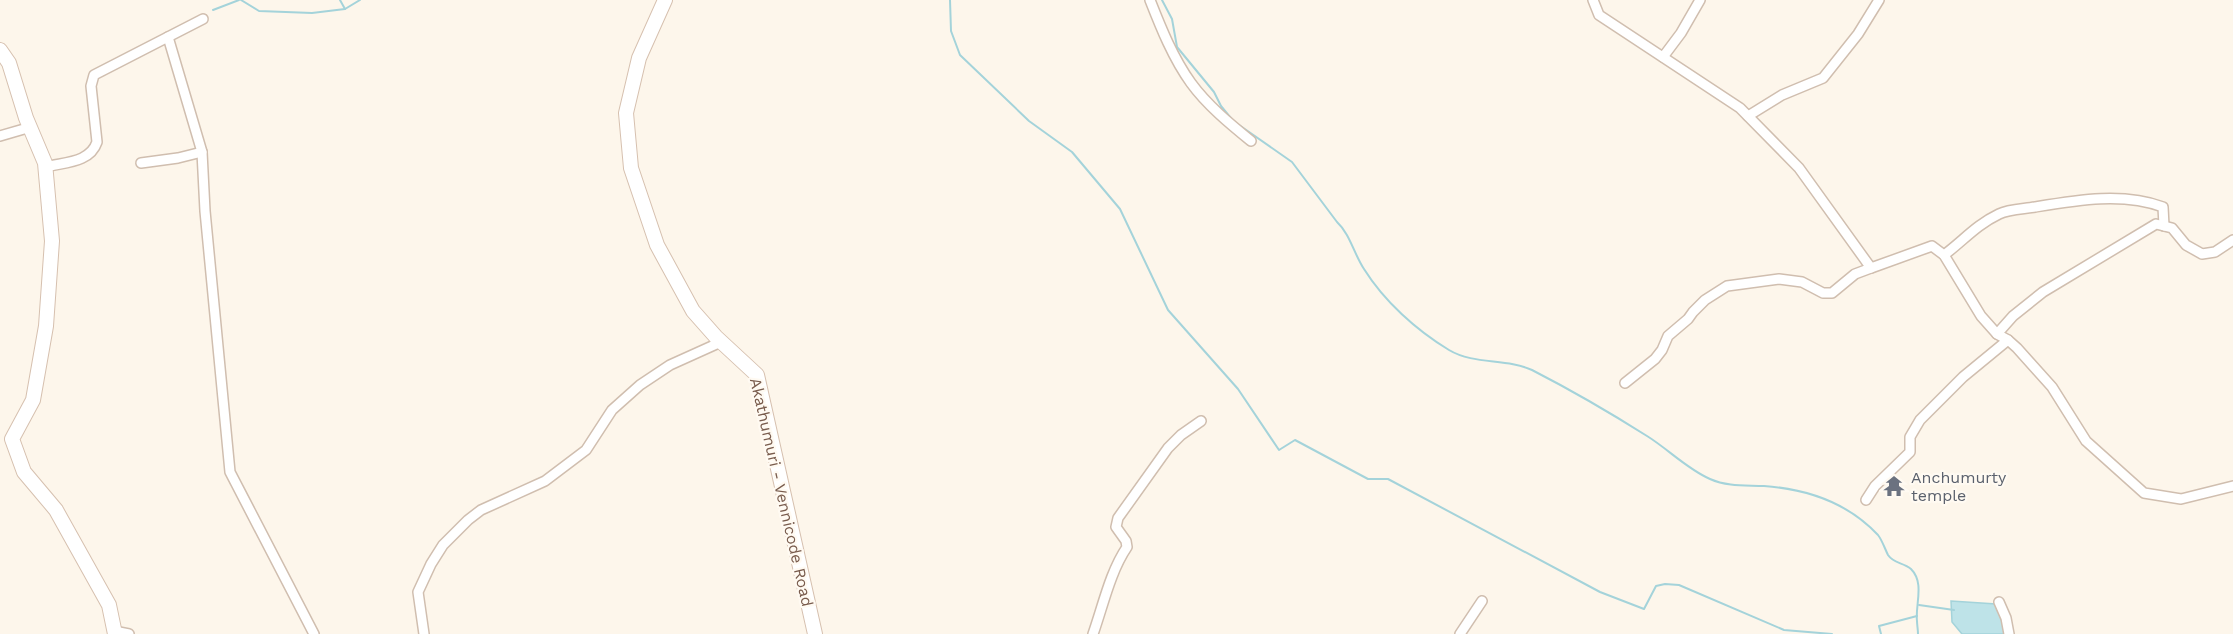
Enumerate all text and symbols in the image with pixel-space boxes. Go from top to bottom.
street label: Akathumuri - Vennicode Road [746,376,817,608]
place label: Anchumurty temple [1911,468,2007,505]
temple icon: Anchumurty temple [1882,474,1906,498]

